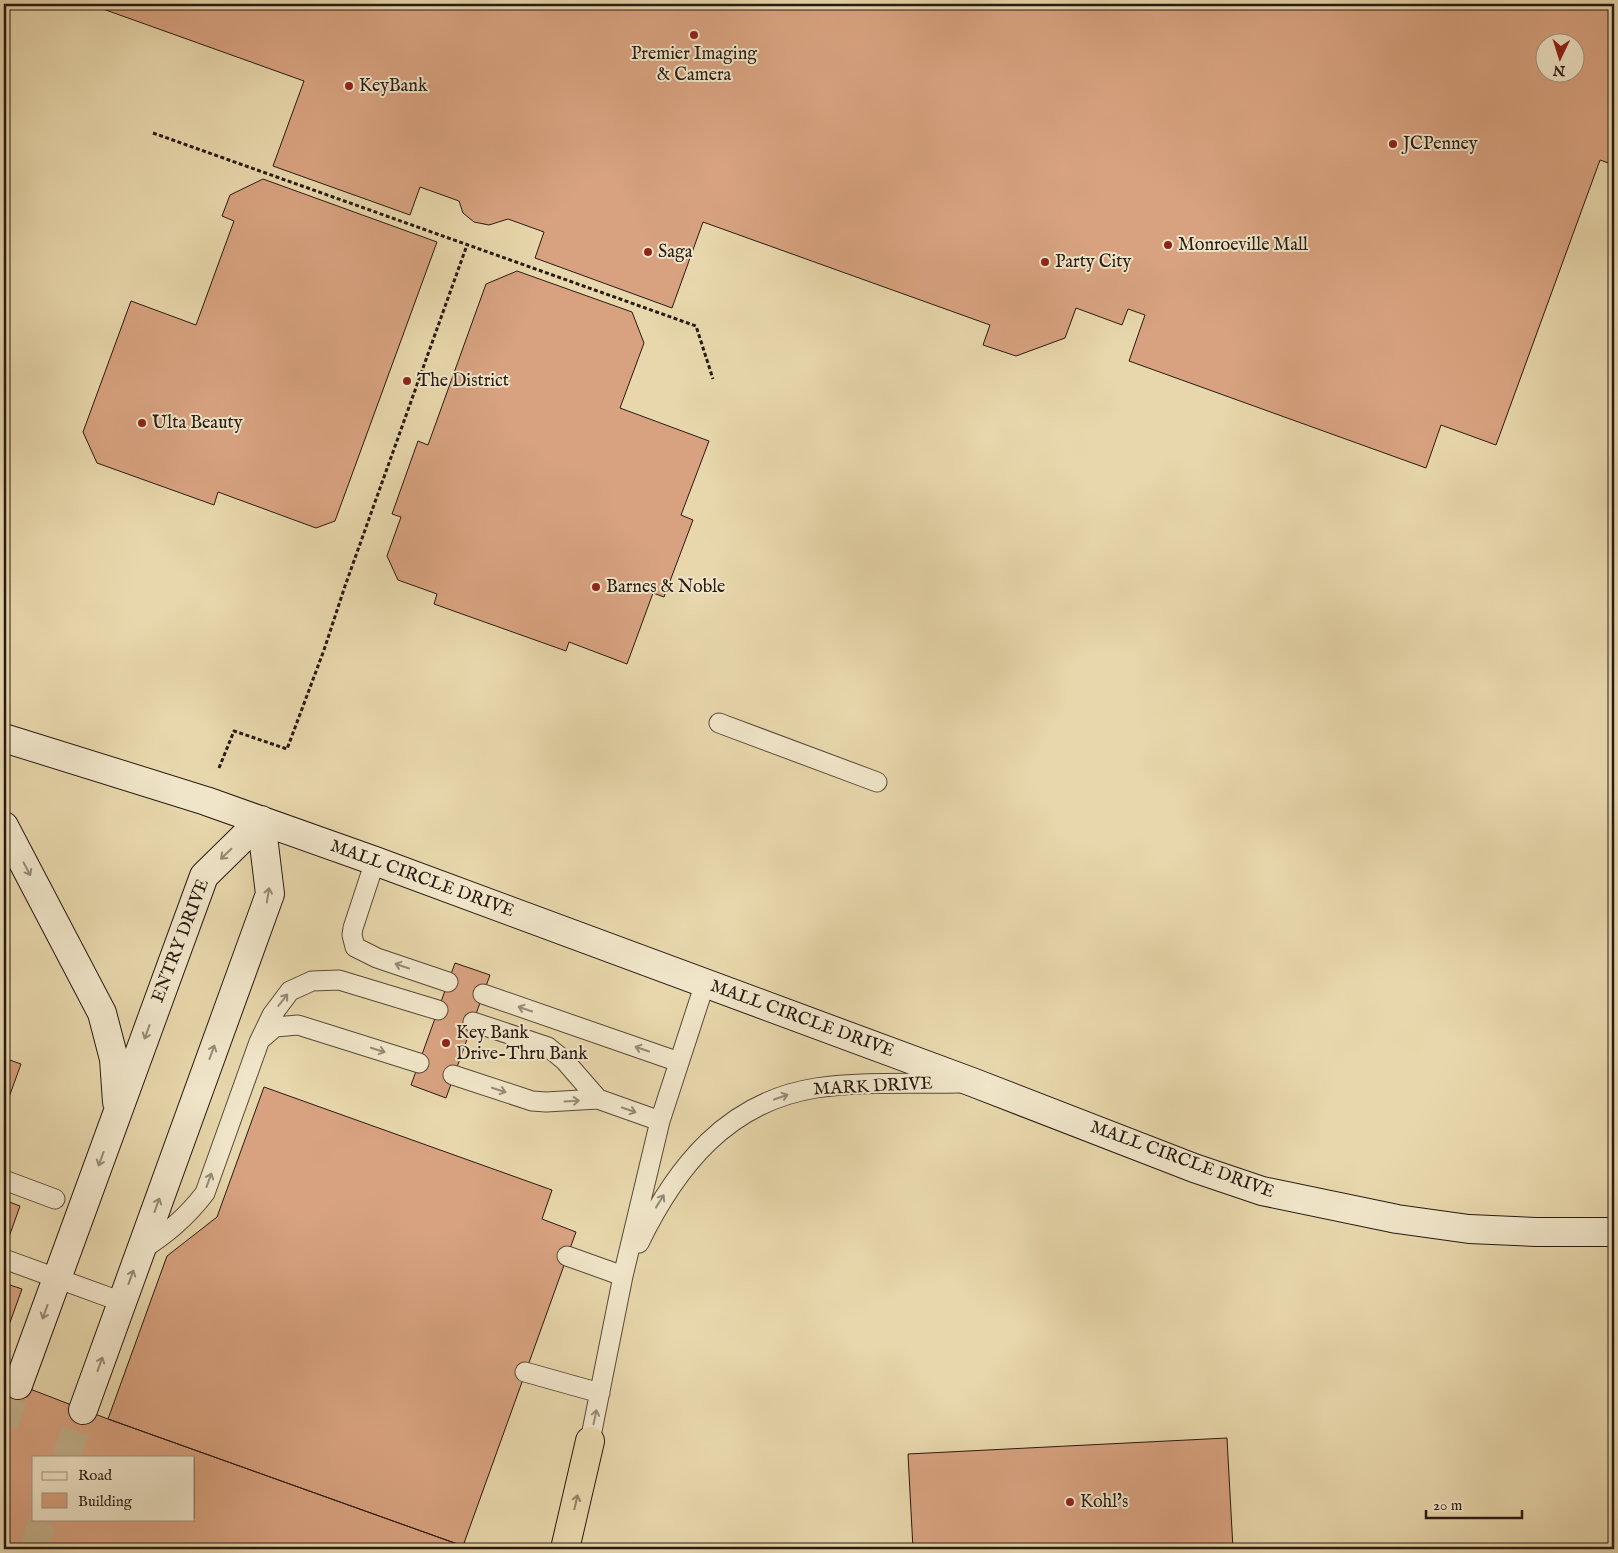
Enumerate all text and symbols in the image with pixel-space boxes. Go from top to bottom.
marker: Premier Imaging & Camera [688,29,700,41]
north arrow [1536,32,1586,82]
place label: Premier Imaging & Camera [631,43,757,87]
text: N [1552,61,1567,79]
place label: KeyBank [359,75,428,98]
marker: KeyBank [343,80,355,92]
place label: JCPenney [1401,133,1478,156]
marker: JCPenney [1387,138,1399,150]
place label: Monroeville Mall [1178,234,1308,257]
marker: Monroeville Mall [1162,239,1174,251]
place label: Saga [658,241,693,264]
marker: Saga [642,246,654,258]
place label: Party City [1055,251,1131,274]
marker: Party City [1039,256,1051,268]
place label: The District [417,370,509,393]
marker: The District [401,375,413,387]
place label: Ulta Beauty [152,412,243,435]
marker: Ulta Beauty [136,417,148,429]
place label: Barnes & Noble [606,576,725,599]
marker: Barnes & Noble [590,581,602,593]
street label: MALL CIRCLE DRIVE [327,835,517,923]
one-way arrow [220,848,233,860]
one-way arrow [23,861,32,876]
street label: ENTRY DRIVE [147,876,215,1006]
one-way arrow [263,887,273,903]
one-way arrow [395,961,411,971]
street label: MALL CIRCLE DRIVE [707,975,897,1063]
one-way arrow [277,993,288,1006]
one-way arrow [518,1004,534,1013]
place label: Key Bank Drive-Thru Bank [456,1022,588,1066]
one-way arrow [142,1024,151,1039]
marker: Key Bank Drive-Thru Bank [440,1037,452,1049]
one-way arrow [635,1044,650,1053]
one-way arrow [208,1045,217,1061]
one-way arrow [370,1045,386,1055]
street label: MARK DRIVE [813,1072,933,1102]
one-way arrow [491,1086,507,1096]
one-way arrow [773,1092,788,1101]
one-way arrow [563,1096,579,1105]
one-way arrow [621,1106,636,1115]
street label: MALL CIRCLE DRIVE [1087,1116,1277,1204]
one-way arrow [96,1151,105,1167]
one-way arrow [205,1173,214,1189]
one-way arrow [655,1194,666,1208]
one-way arrow [153,1198,162,1214]
one-way arrow [127,1270,136,1285]
one-way arrow [40,1304,49,1319]
one-way arrow [96,1357,105,1372]
one-way arrow [591,1409,600,1425]
legend [32,1456,195,1520]
text: Road [78,1466,113,1485]
scale bar [1426,1488,1522,1520]
place label: Kohl's [1080,1491,1128,1514]
text: Building [78,1492,133,1511]
one-way arrow [572,1494,581,1510]
marker: Kohl's [1064,1496,1076,1508]
text: 20 m [1433,1496,1463,1515]

